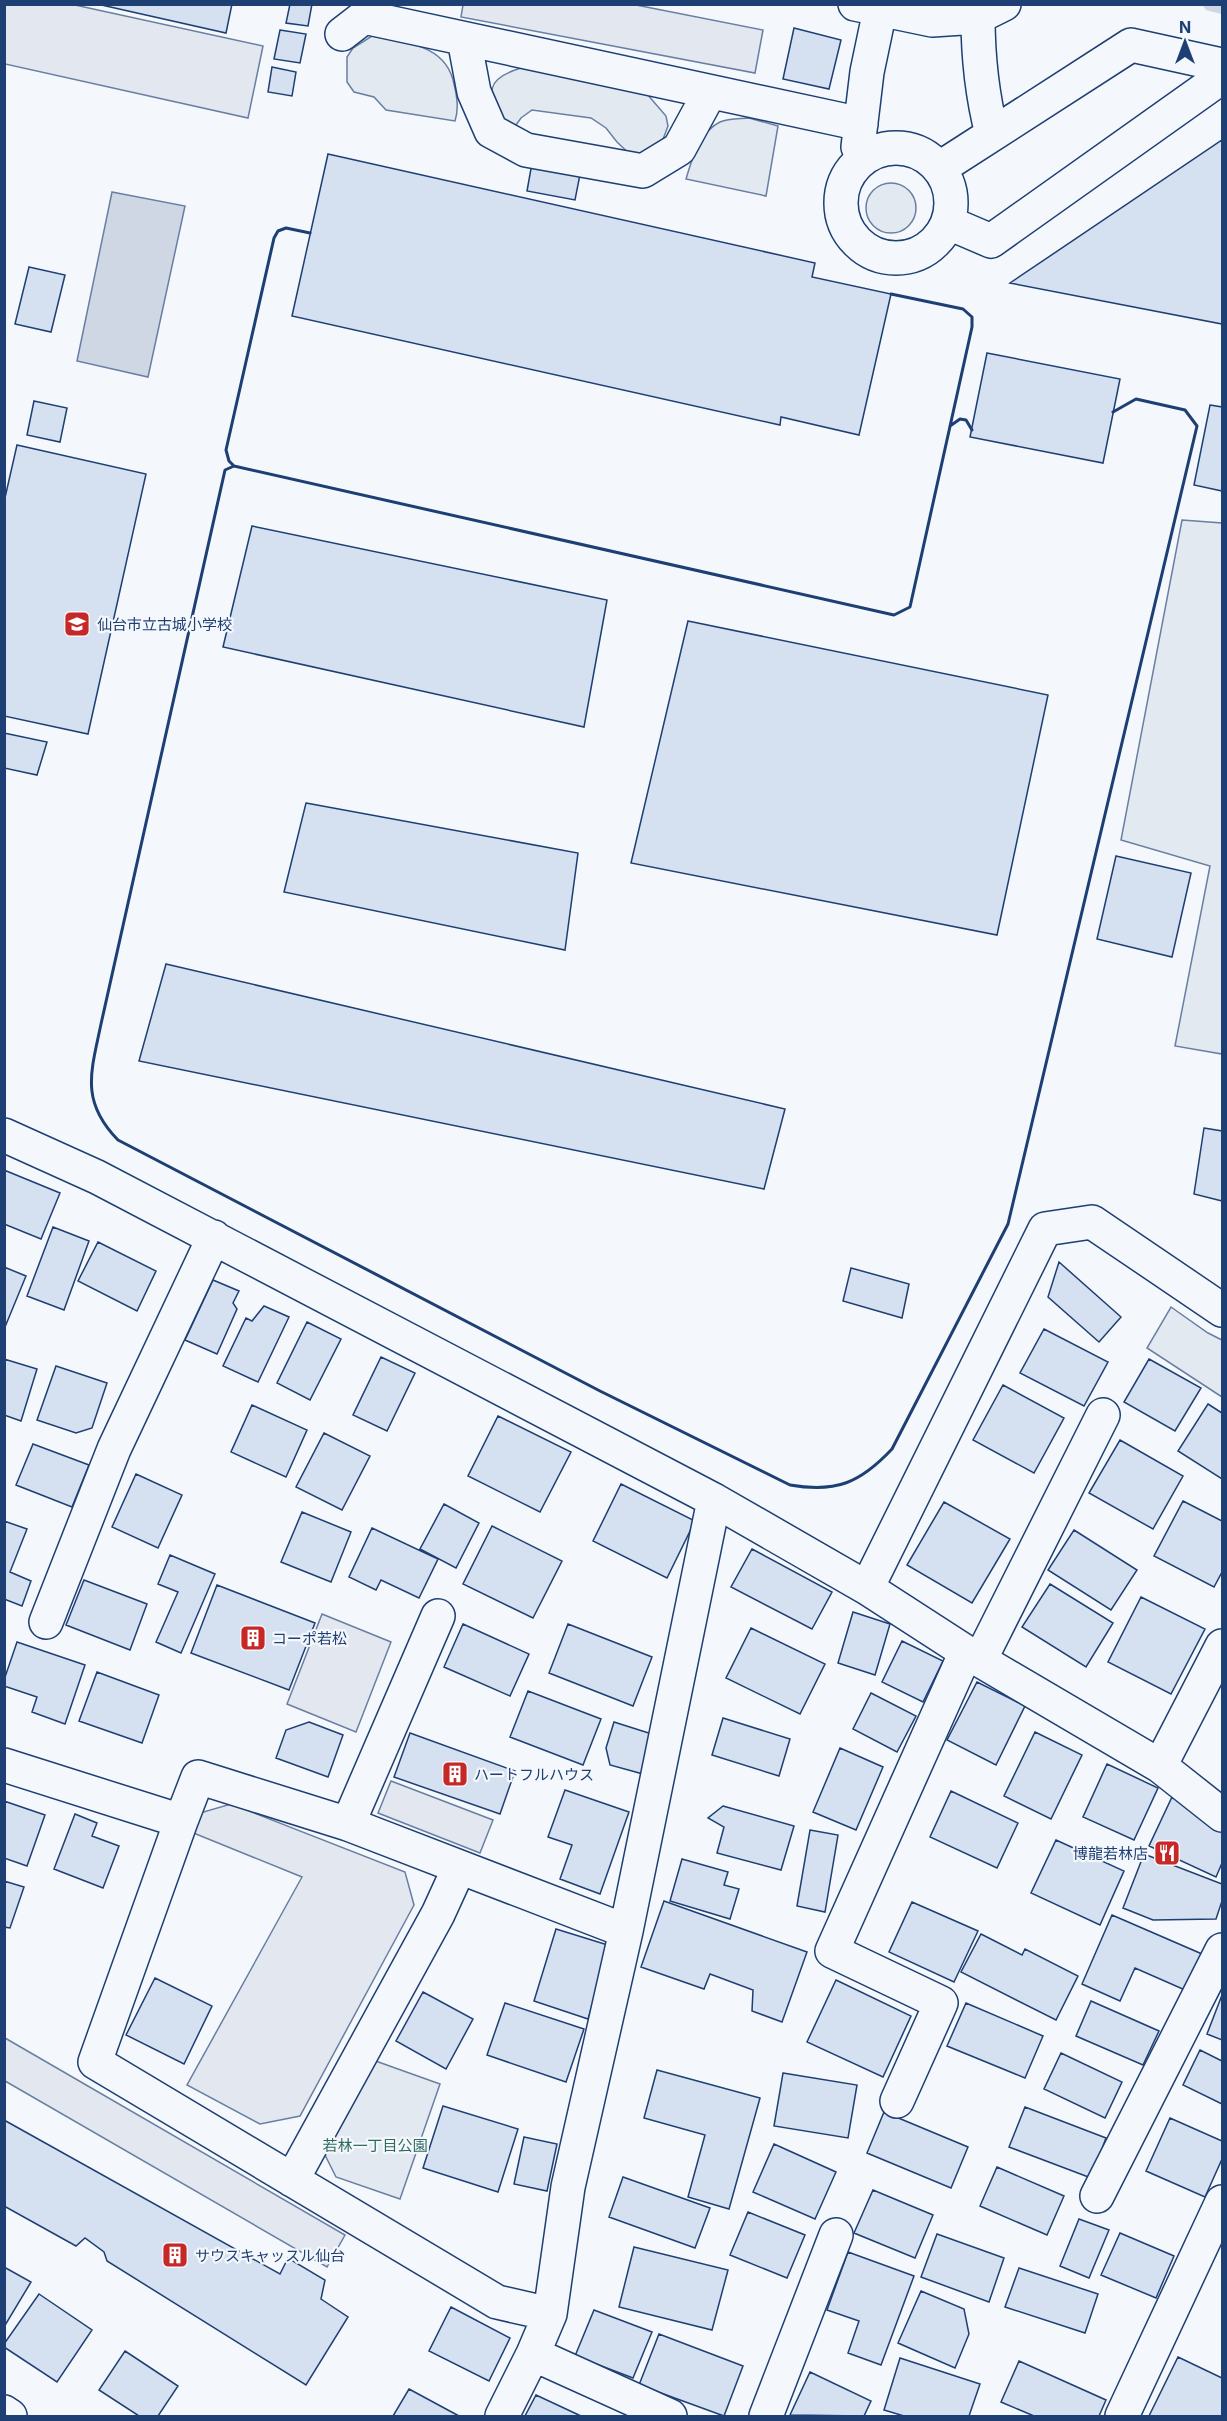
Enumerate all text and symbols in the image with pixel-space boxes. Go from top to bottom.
north arrow [1155,12,1215,72]
text: N [1179,17,1191,37]
school or university icon: 仙台市立古城小学校 [62,609,92,639]
place label: 仙台市立古城小学校 [97,615,232,634]
building icon: コーポ若松 [238,1623,268,1653]
place label: コーポ若松 [272,1629,347,1648]
building icon: ハートフルハウス [440,1759,470,1789]
place label: ハートフルハウス [474,1765,594,1784]
restaurant icon: 博龍若林店 [1152,1838,1182,1868]
place label: 博龍若林店 [1073,1844,1148,1863]
park label: 若林一丁目公園 [322,2136,428,2155]
building icon: サウスキャッスル仙台 [160,2240,190,2270]
place label: サウスキャッスル仙台 [195,2246,345,2265]

